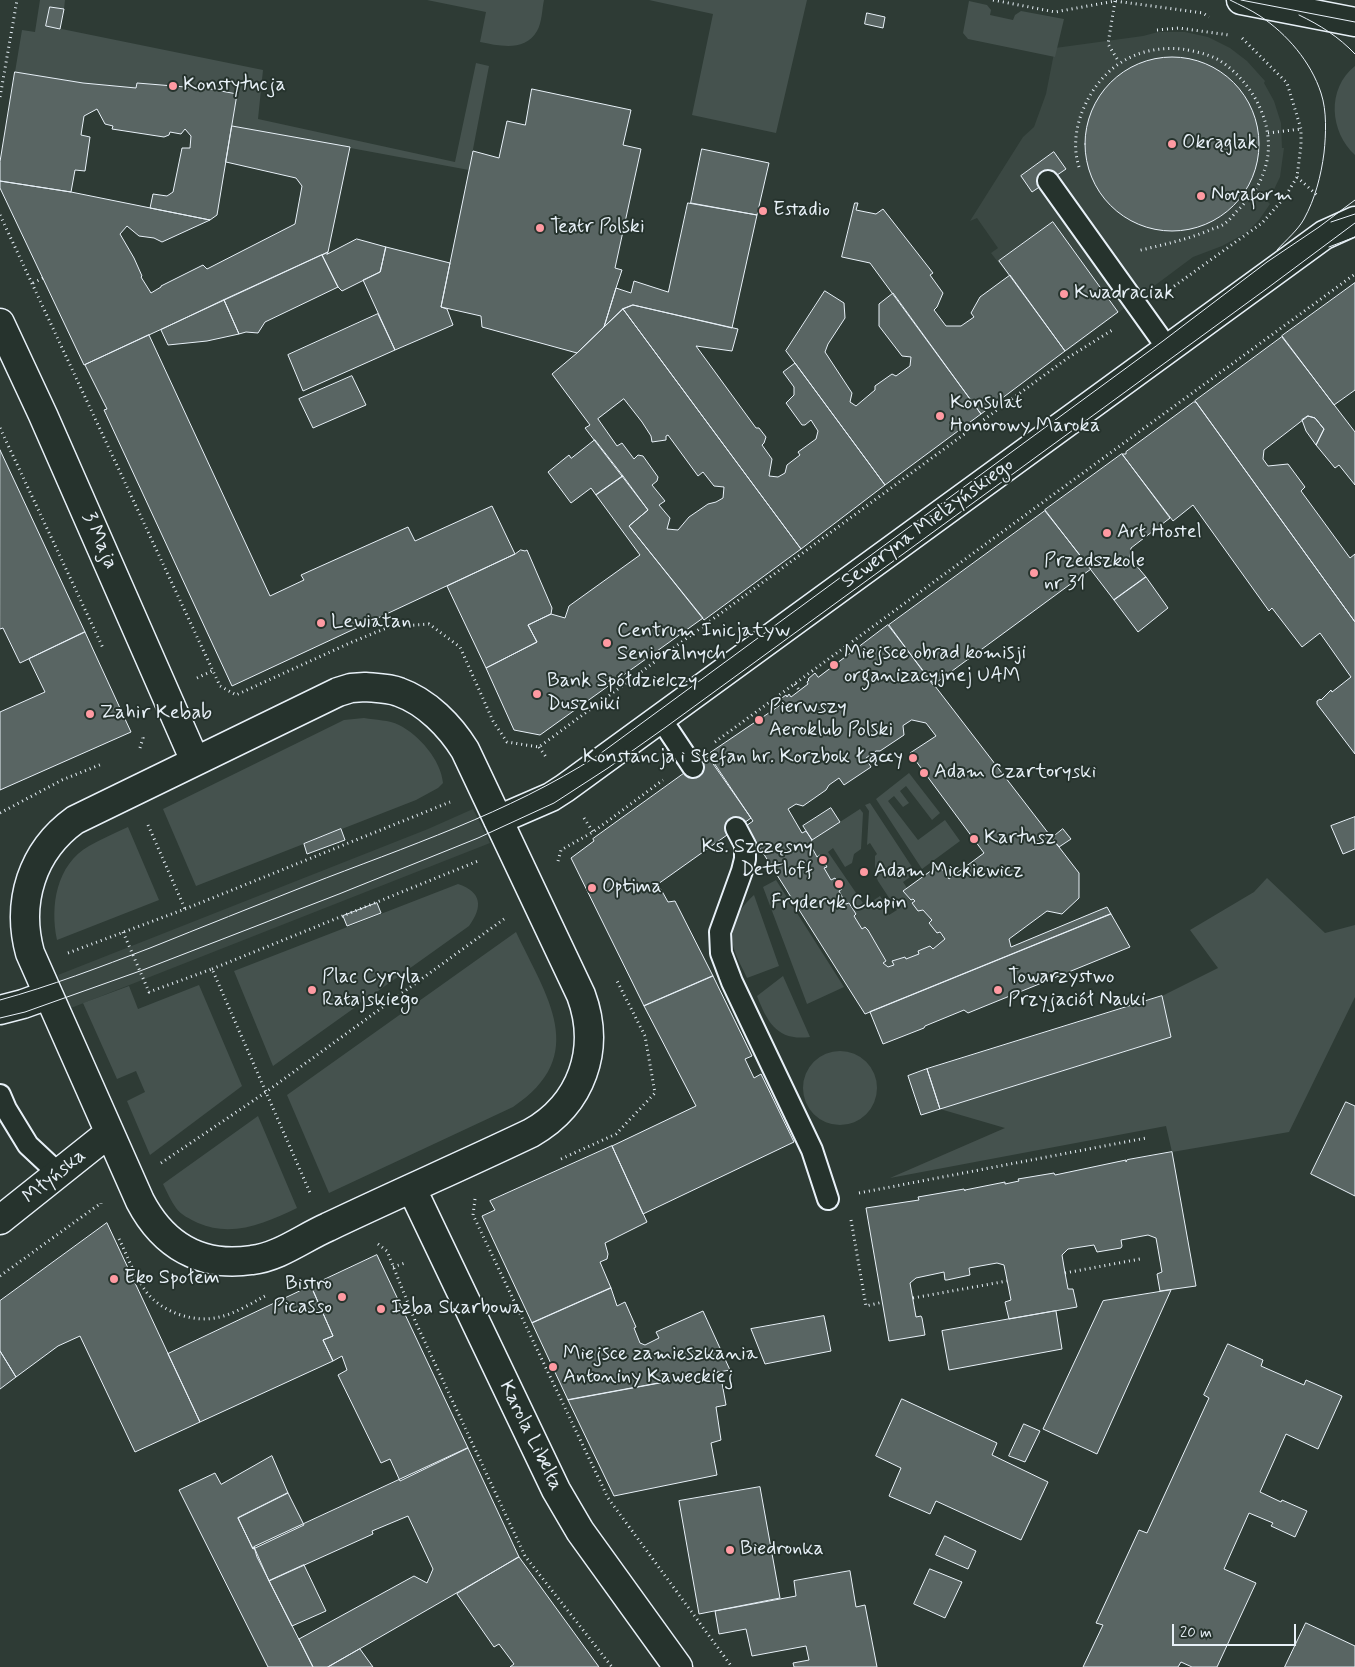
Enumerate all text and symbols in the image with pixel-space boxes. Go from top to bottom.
place label: Konstytucja [183,74,286,98]
marker: Konstytucja [167,80,179,92]
place label: Okrąglak [1182,132,1258,156]
marker: Okrąglak [1166,138,1178,150]
place label: Novaform [1211,184,1293,208]
marker: Novaform [1195,190,1207,202]
place label: Estadio [773,199,830,223]
marker: Estadio [757,205,769,217]
place label: Teatr Polski [550,216,645,240]
marker: Teatr Polski [534,222,546,234]
place label: Kwadraciak [1074,282,1174,306]
marker: Kwadraciak [1058,288,1070,300]
place label: Konsulat Honorowy Maroka [950,392,1100,439]
marker: Konsulat Honorowy Maroka [934,410,946,422]
street label: Seweryna Mielżyńskiego [837,453,1019,595]
street label: 3 Maja [76,509,122,573]
place label: Art Hostel [1117,521,1202,545]
marker: Art Hostel [1101,527,1113,539]
place label: Przedszkole nr 31 [1044,550,1145,597]
marker: Przedszkole nr 31 [1028,567,1040,579]
place label: Lewiatan [331,611,411,635]
marker: Lewiatan [315,617,327,629]
place label: Centrum Inicjatyw Senioralnych [617,620,790,667]
marker: Centrum Inicjatyw Senioralnych [601,637,613,649]
place label: Miejsce obrad komisji organizacyjnej UAM [844,642,1026,689]
marker: Miejsce obrad komisji organizacyjnej UAM [828,659,840,671]
place label: Bank Spółdzielczy Duszniki [547,670,697,717]
marker: Bank Spółdzielczy Duszniki [531,688,543,700]
place label: Pierwszy Aeroklub Polski [769,696,893,743]
place label: Zahir Kebab [100,702,212,726]
marker: Zahir Kebab [84,708,96,720]
marker: Pierwszy Aeroklub Polski [753,714,765,726]
place label: Konstancja i Stefan hr. Korzbok Łąccy [583,746,903,770]
marker: Konstancja i Stefan hr. Korzbok Łąccy [907,752,919,764]
place label: Adam Czartoryski [934,761,1096,785]
marker: Adam Czartoryski [918,767,930,779]
place label: Kartusz [984,827,1056,851]
marker: Kartusz [968,833,980,845]
place label: Ks. Szczęsny Dettloff [701,836,813,883]
marker: Ks. Szczęsny Dettloff [817,854,829,866]
place label: Adam Mickiewicz [874,860,1023,884]
marker: Adam Mickiewicz [858,866,870,878]
place label: Optima [602,876,662,900]
marker: Fryderyk Chopin [833,878,845,890]
marker: Optima [586,882,598,894]
place label: Fryderyk Chopin [771,892,907,916]
place label: Plac Cyryla Ratajskiego [322,966,421,1013]
place label: Towarzystwo Przyjaciół Nauki [1008,966,1146,1013]
marker: Plac Cyryla Ratajskiego [306,984,318,996]
marker: Towarzystwo Przyjaciół Nauki [992,984,1004,996]
street label: Młyńska [19,1144,91,1210]
place label: Eko Społem [124,1267,220,1291]
marker: Eko Społem [108,1273,120,1285]
place label: Bistro Picasso [273,1273,332,1320]
marker: Bistro Picasso [336,1291,348,1303]
place label: Izba Skarbowa [391,1297,523,1321]
marker: Izba Skarbowa [375,1303,387,1315]
place label: Miejsce zamieszkania Antoniny Kaweckiej [563,1343,758,1390]
marker: Miejsce zamieszkania Antoniny Kaweckiej [547,1361,559,1373]
street label: Karola Libelta [493,1377,567,1495]
place label: Biedronka [740,1538,824,1562]
marker: Biedronka [724,1544,736,1556]
scale bar [1175,1614,1299,1646]
text: 20 m [1180,1623,1212,1643]

